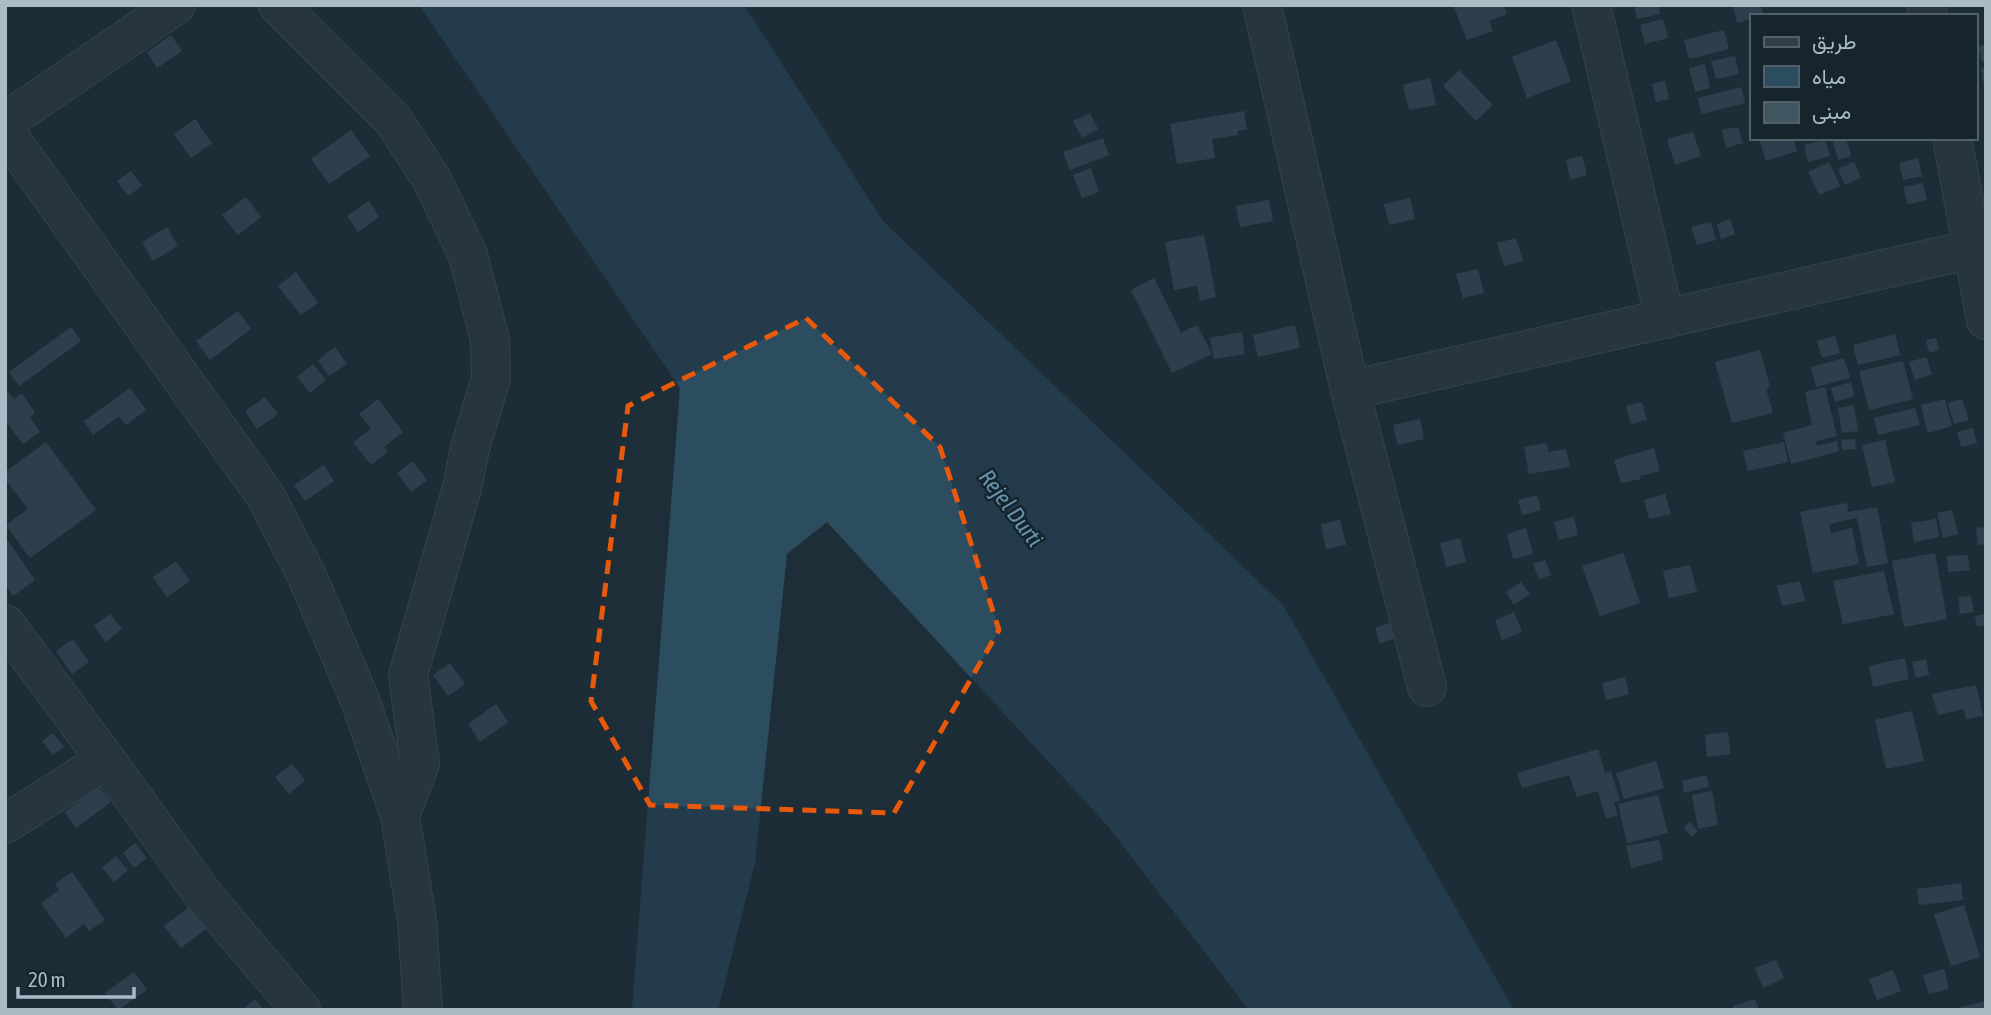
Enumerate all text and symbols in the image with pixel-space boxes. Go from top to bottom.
legend [1750,14,1977,140]
text: طريق [1812,29,1857,55]
text: مياه [1812,64,1846,89]
text: مبنى [1812,99,1851,124]
water label: Rejel Durti [974,464,1048,552]
scale bar [18,956,133,1000]
text: 20 m [28,967,66,991]

